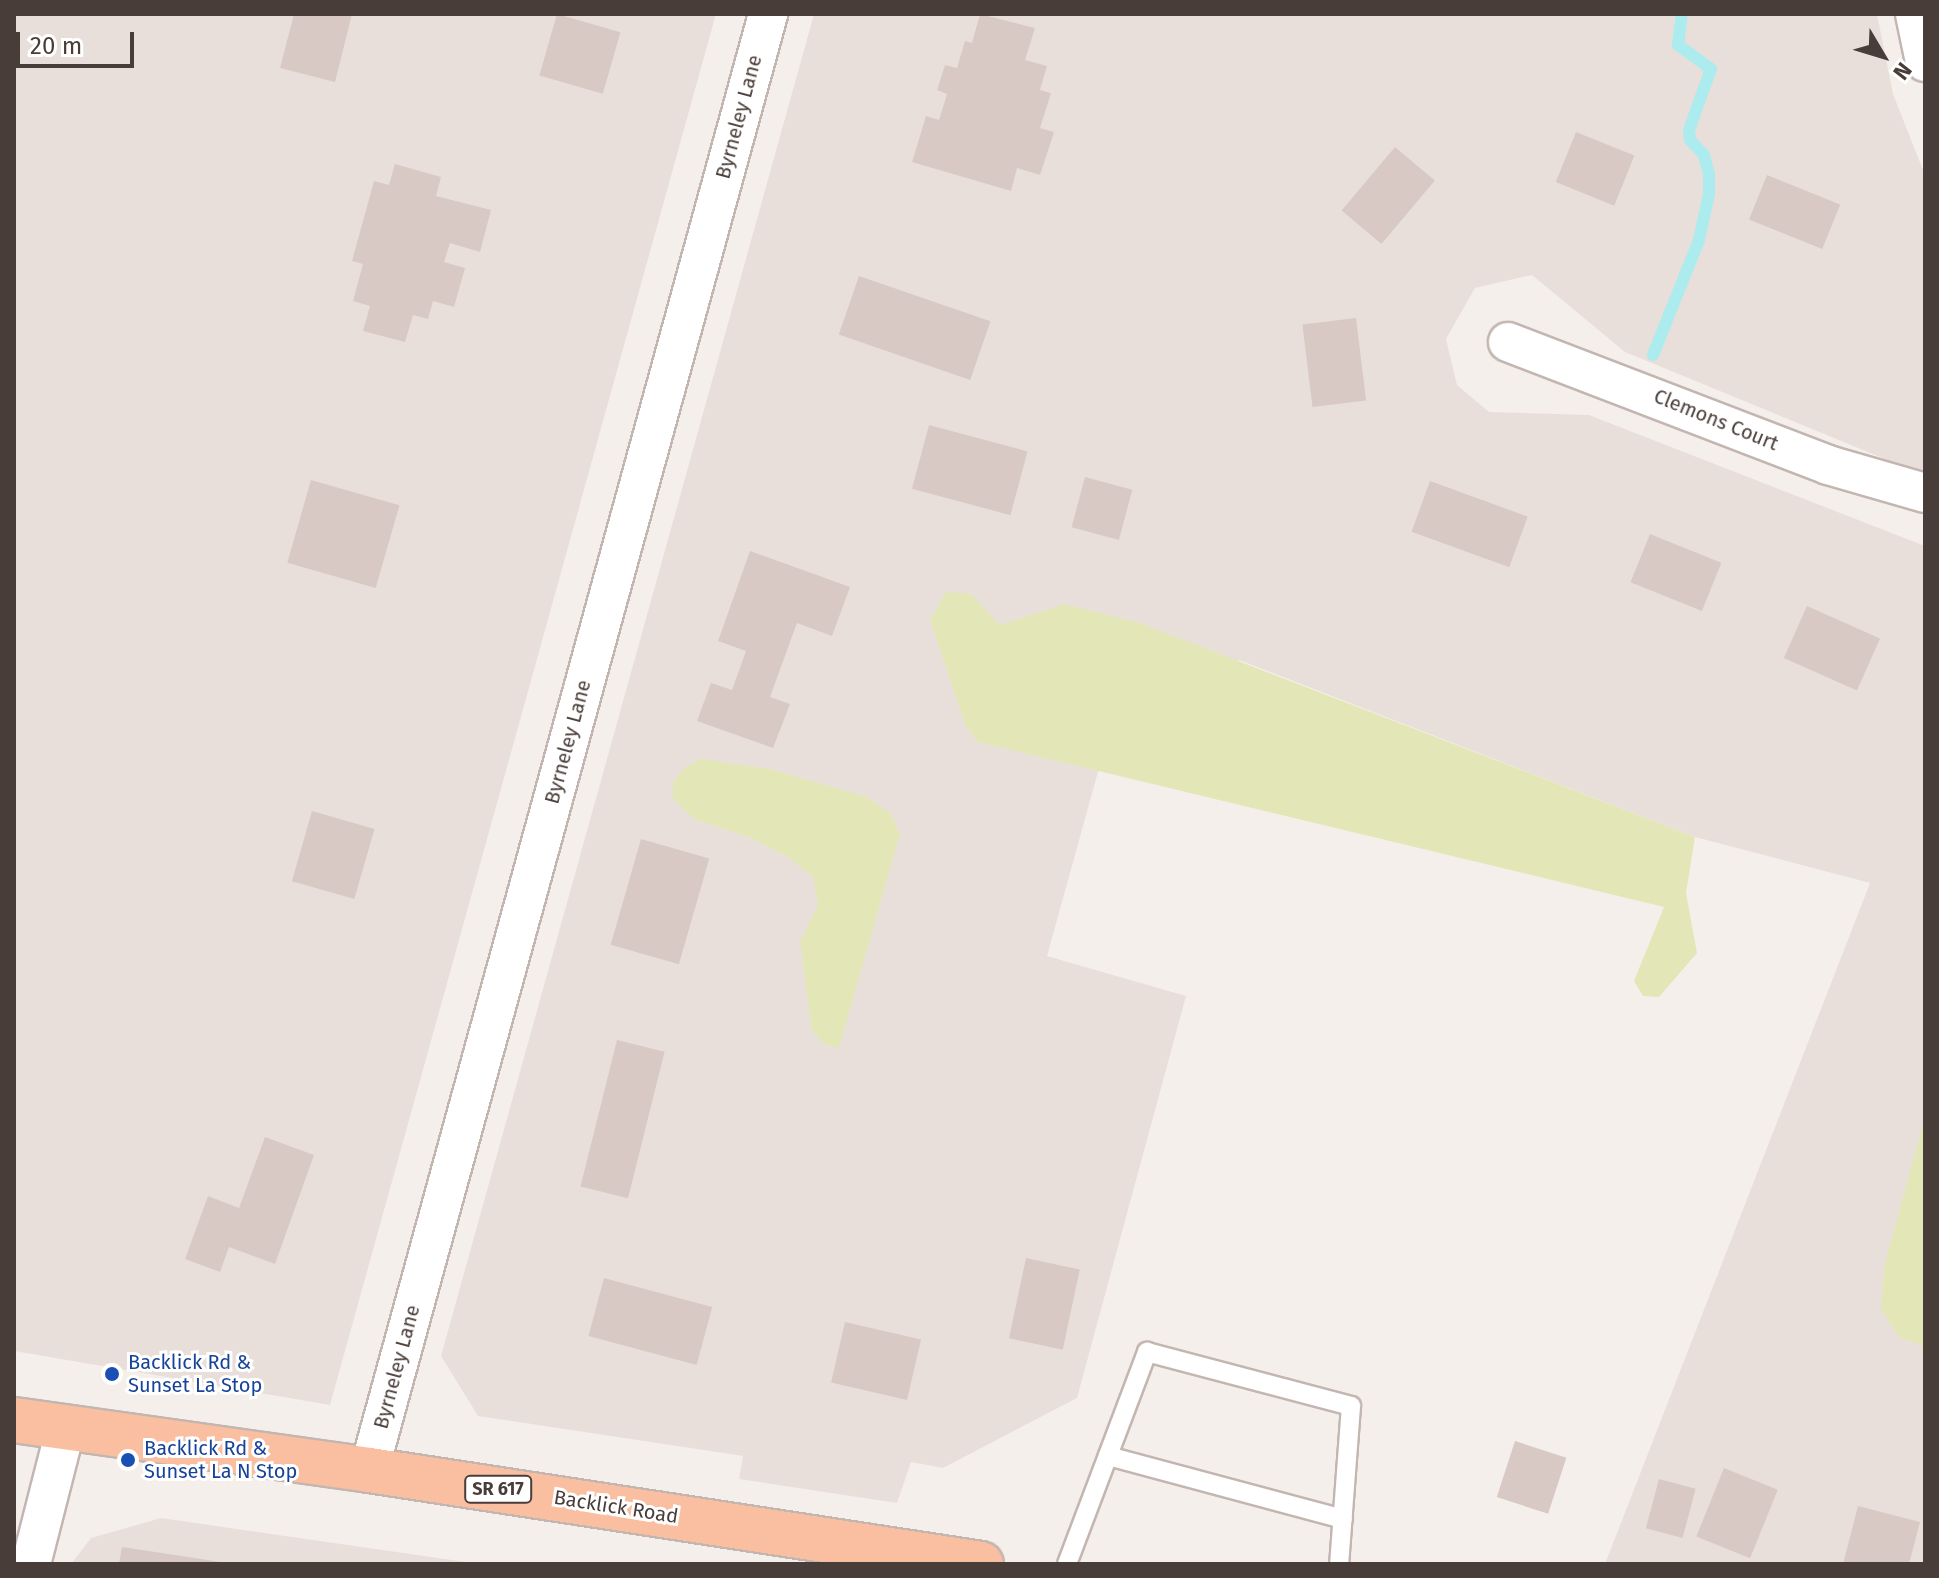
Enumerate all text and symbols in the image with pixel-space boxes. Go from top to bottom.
scale bar [20,16,138,66]
north arrow [1843,16,1923,96]
text: 20 m [30,32,82,60]
street label: Byrneley Lane [711,52,767,182]
text: N [1887,57,1917,85]
street label: Clemons Court [1650,384,1782,456]
street label: Byrneley Lane [540,677,596,807]
street label: Byrneley Lane [369,1302,425,1432]
place label: Backlick Rd & Sunset La Stop [128,1350,262,1397]
marker: Backlick Rd & Sunset La Stop [103,1365,121,1383]
place label: Backlick Rd & Sunset La N Stop [144,1436,297,1483]
marker: Backlick Rd & Sunset La N Stop [119,1451,137,1469]
road number: SR 617 [464,1475,532,1503]
street label: Backlick Road [552,1485,680,1529]

